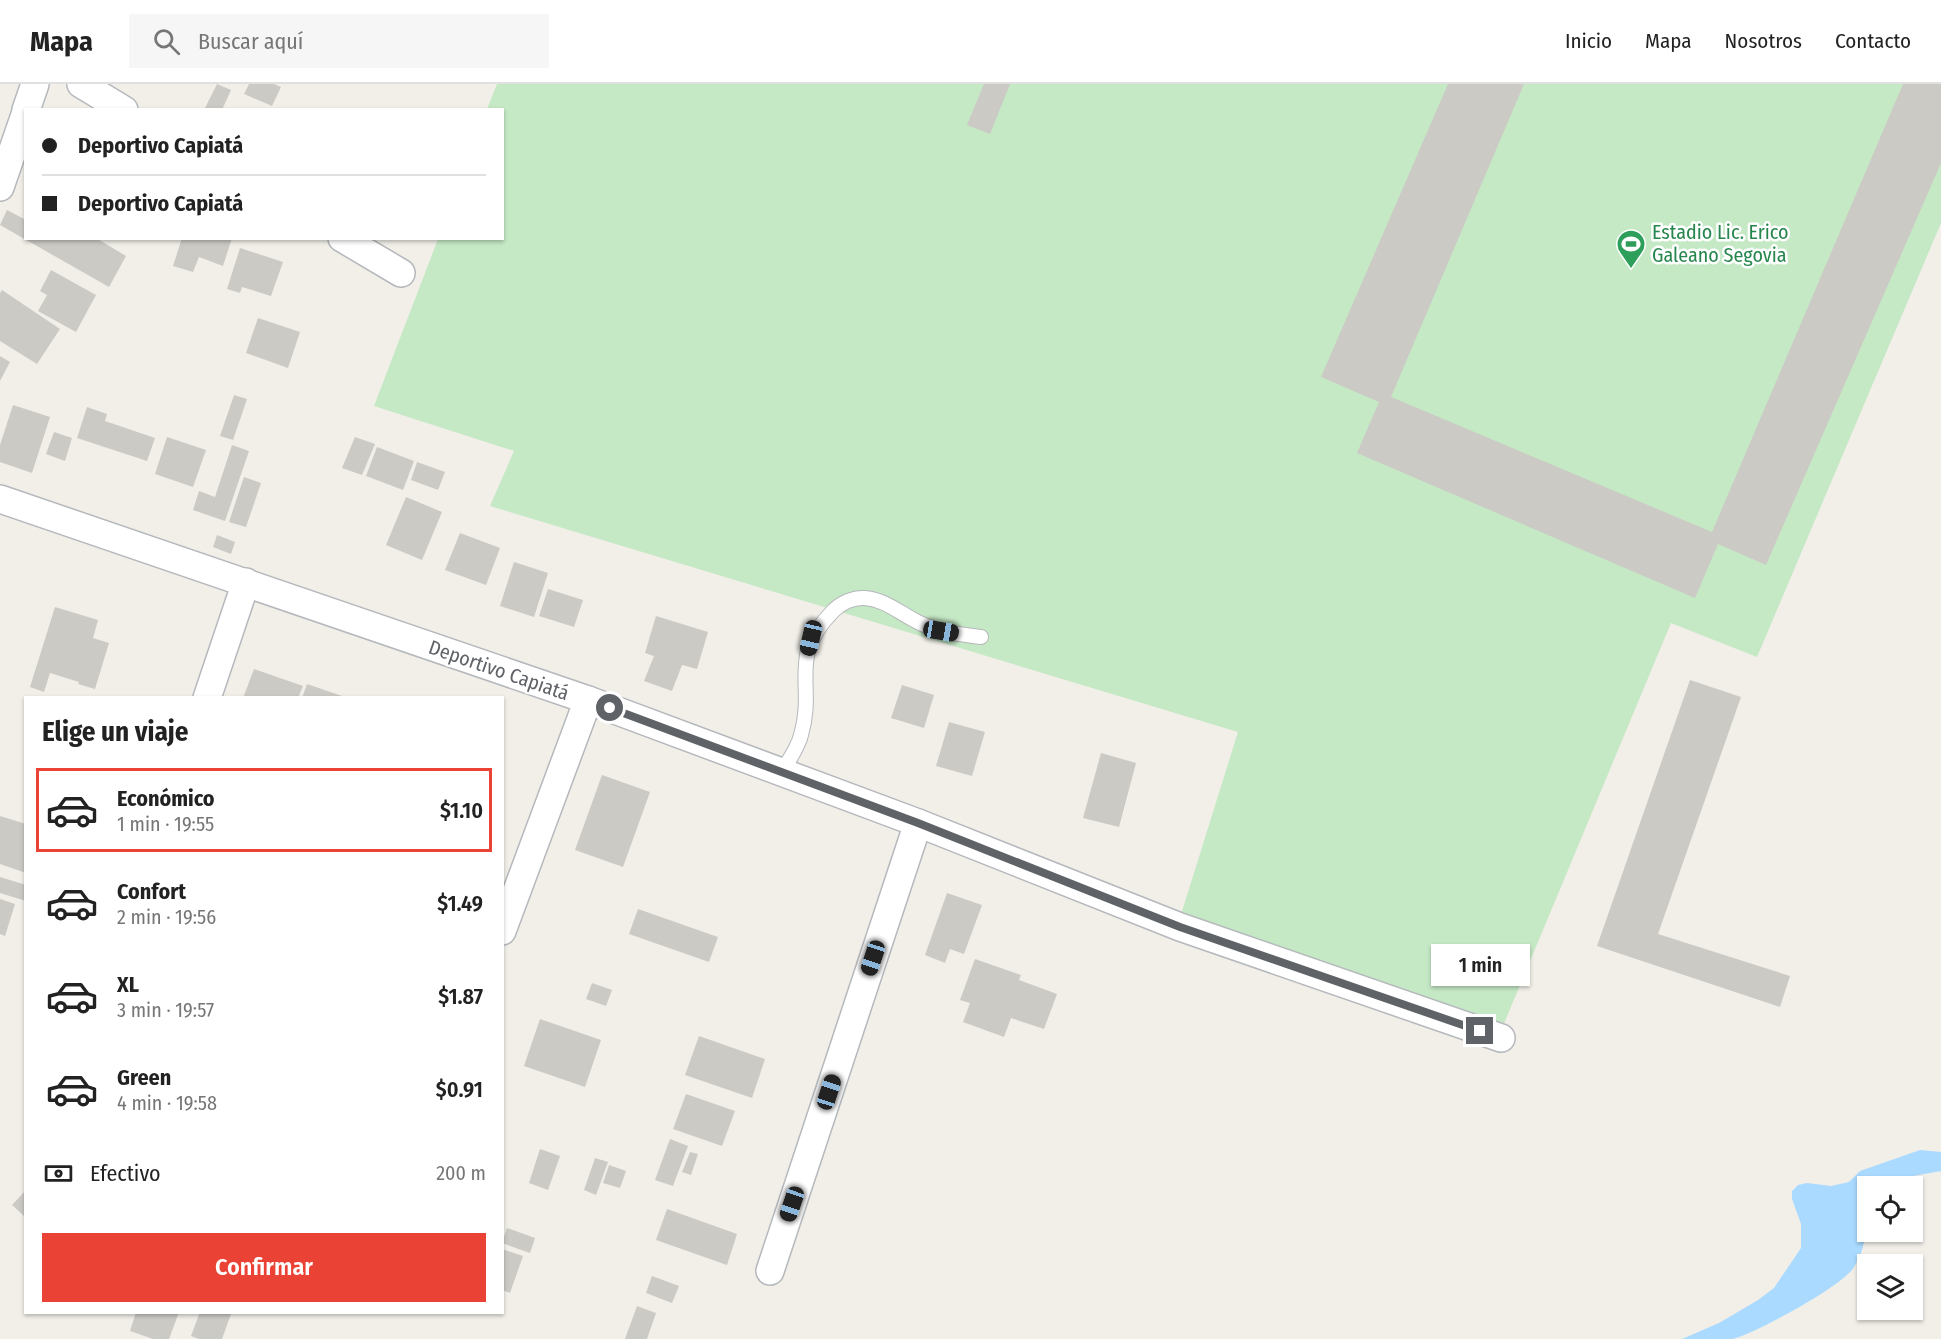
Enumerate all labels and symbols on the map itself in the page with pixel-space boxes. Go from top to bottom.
place label: Estadio Lic. Erico Galeano Segovia [1652,220,1789,267]
sports icon: Estadio Lic. Erico Galeano Segovia [1615,228,1647,270]
car [798,618,824,658]
car [922,619,960,643]
street label: Deportivo Capiatá [426,635,572,705]
route start [596,694,623,721]
car [859,938,887,978]
callout: 1 min [1430,944,1530,986]
route end [1466,1017,1493,1044]
car [815,1072,843,1112]
car [778,1184,806,1224]

